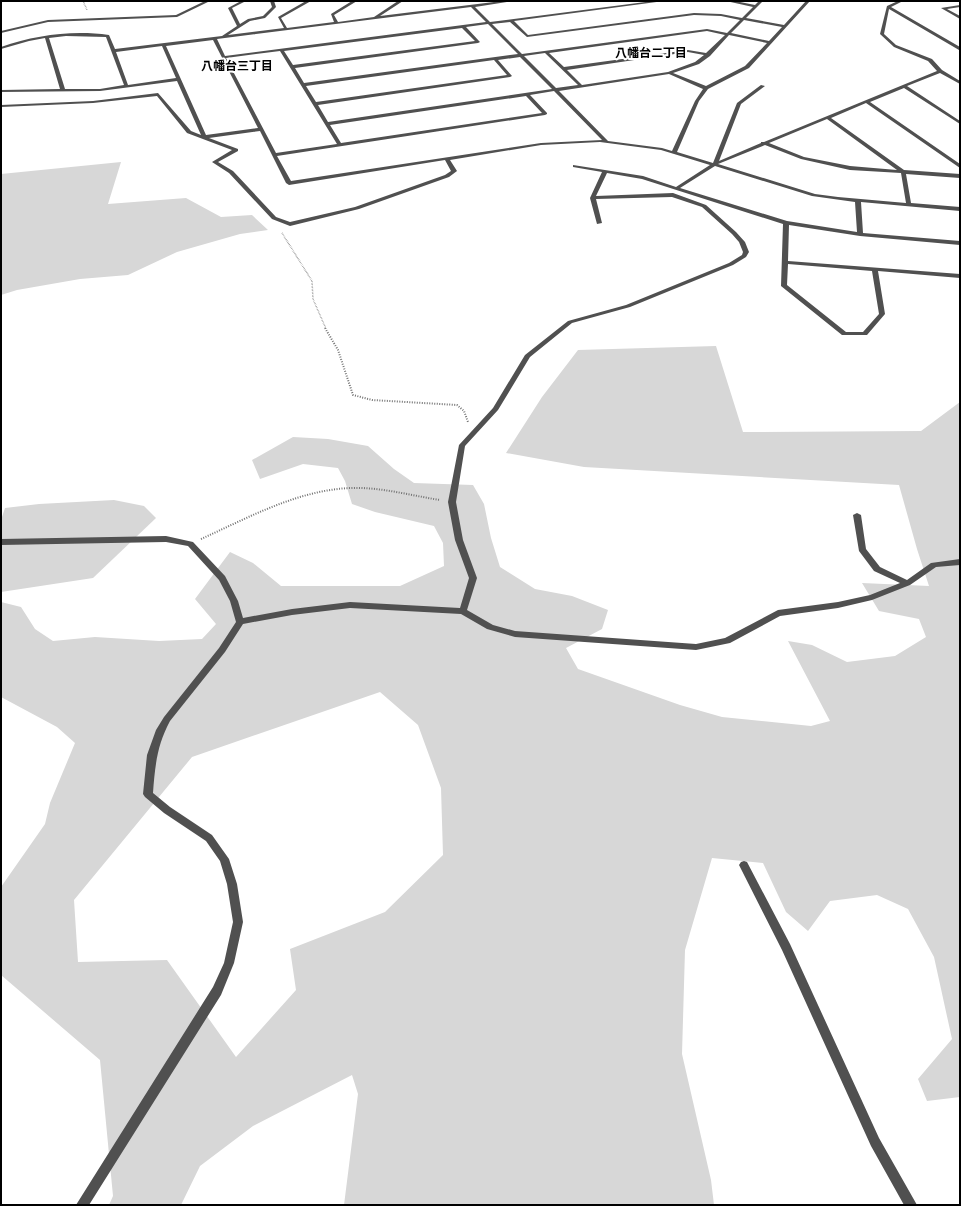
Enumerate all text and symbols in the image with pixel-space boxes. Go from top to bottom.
district label: 八幡台二丁目 [615,46,687,60]
district label: 八幡台三丁目 [201,59,273,73]

